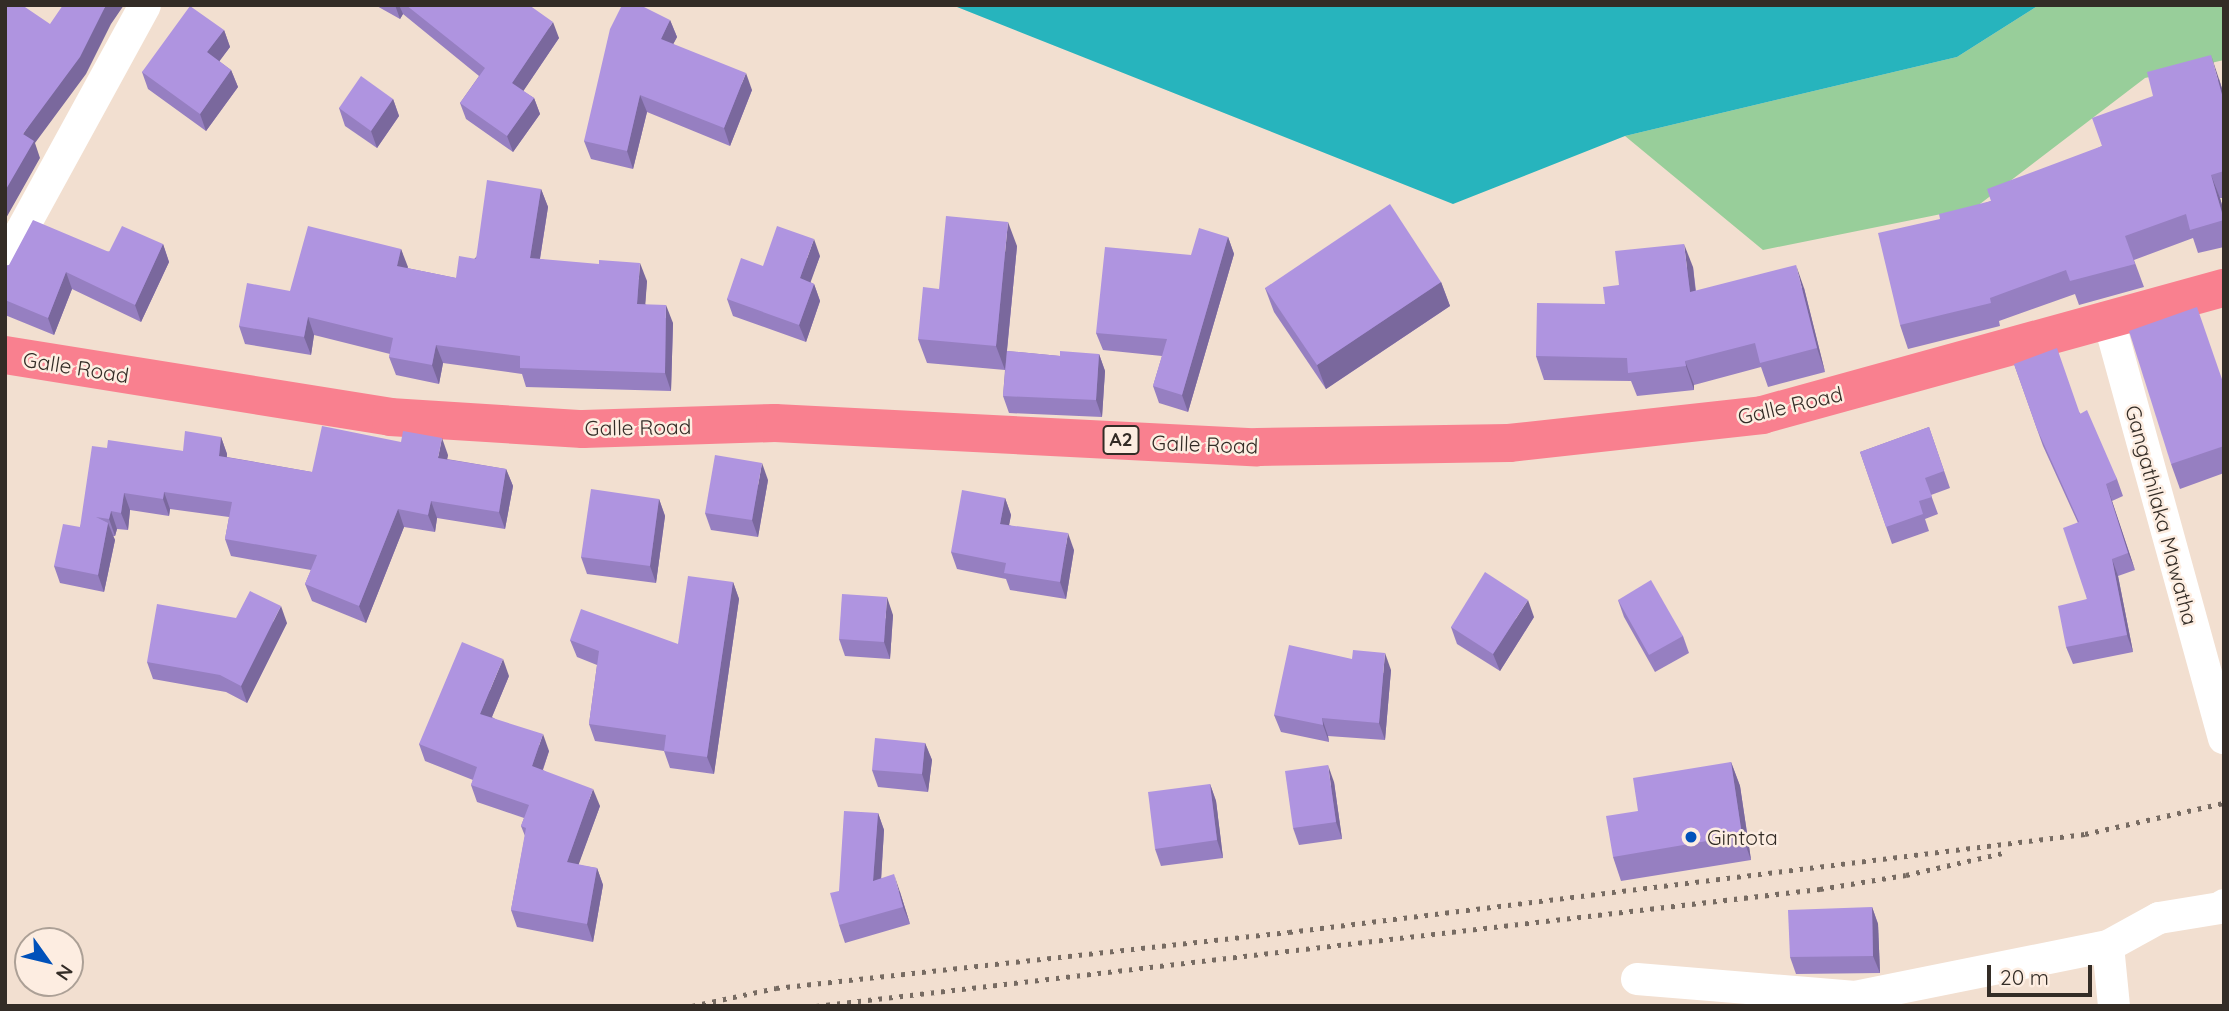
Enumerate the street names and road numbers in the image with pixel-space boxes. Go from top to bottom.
street label: Galle Road [21,346,131,388]
street label: Galle Road [1735,381,1845,429]
street label: Gangathilaka Mawatha [2121,402,2203,628]
street label: Galle Road [584,413,692,441]
road number: A2 [1102,424,1140,456]
street label: Galle Road [1151,430,1259,458]

